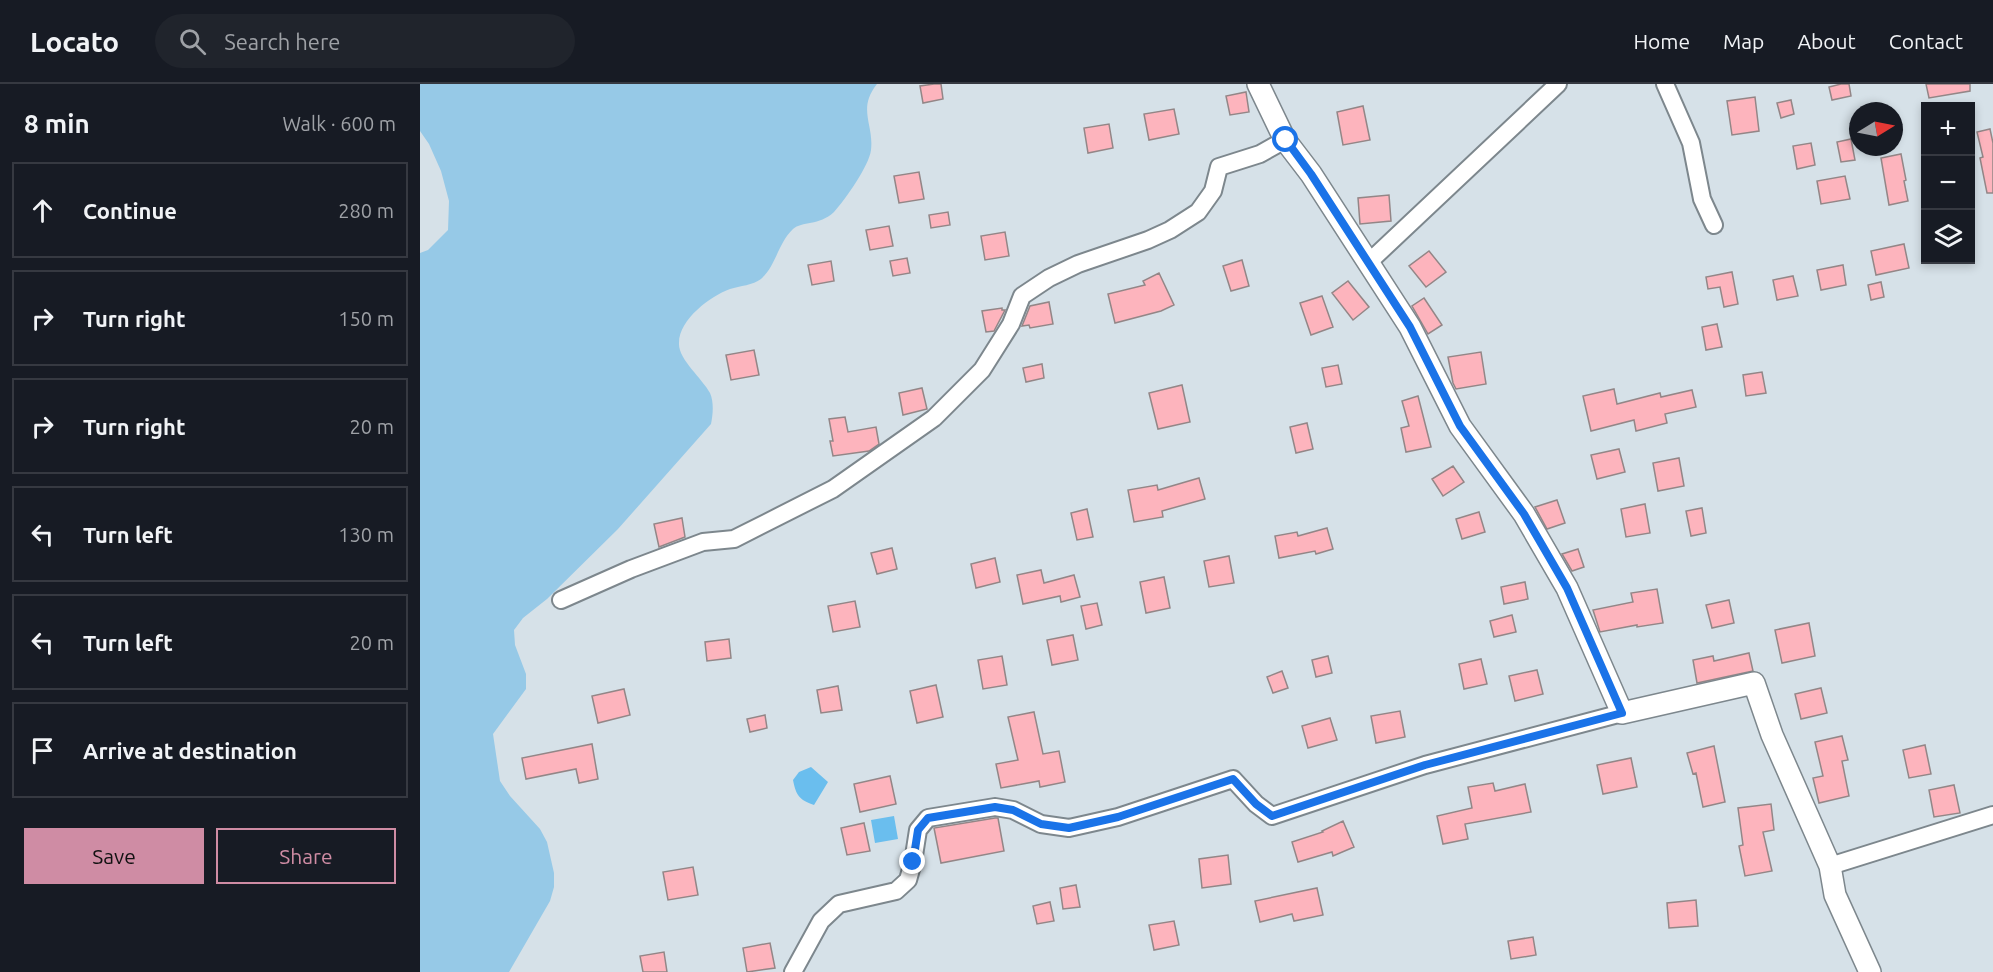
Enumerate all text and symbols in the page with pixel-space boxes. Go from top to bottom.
search box [155,14,575,68]
icon: search [176,25,209,58]
text: Locato [30,26,119,57]
text: Search here [224,29,340,54]
text: Home [1633,29,1690,53]
text: Map [1723,29,1764,53]
text: About [1797,29,1856,53]
text: Contact [1889,29,1963,53]
north arrow [1849,102,1903,156]
map controls [1921,102,1975,264]
button: + [1921,102,1975,156]
text: 8 min [24,109,90,138]
text: Walk · 600 m [283,112,396,135]
route start [1272,126,1298,152]
button: − [1921,156,1975,210]
icon: ahead [26,194,59,227]
text: Continue [83,198,177,223]
text: 280 m [338,199,394,222]
button: layers [1921,210,1975,264]
icon: right [26,302,59,335]
text: Turn right [83,306,185,331]
text: 150 m [338,307,394,330]
icon: right [26,410,59,443]
text: Turn right [83,414,185,439]
text: 20 m [350,415,394,438]
icon: left [26,518,59,551]
text: Turn left [83,522,173,547]
text: 130 m [338,523,394,546]
icon: left [26,626,59,659]
text: Turn left [83,630,173,655]
text: 20 m [350,631,394,654]
icon: arrive [26,734,59,767]
text: Arrive at destination [83,738,297,763]
button: Save [24,828,204,884]
button: Share [216,828,396,884]
route end [899,848,925,874]

